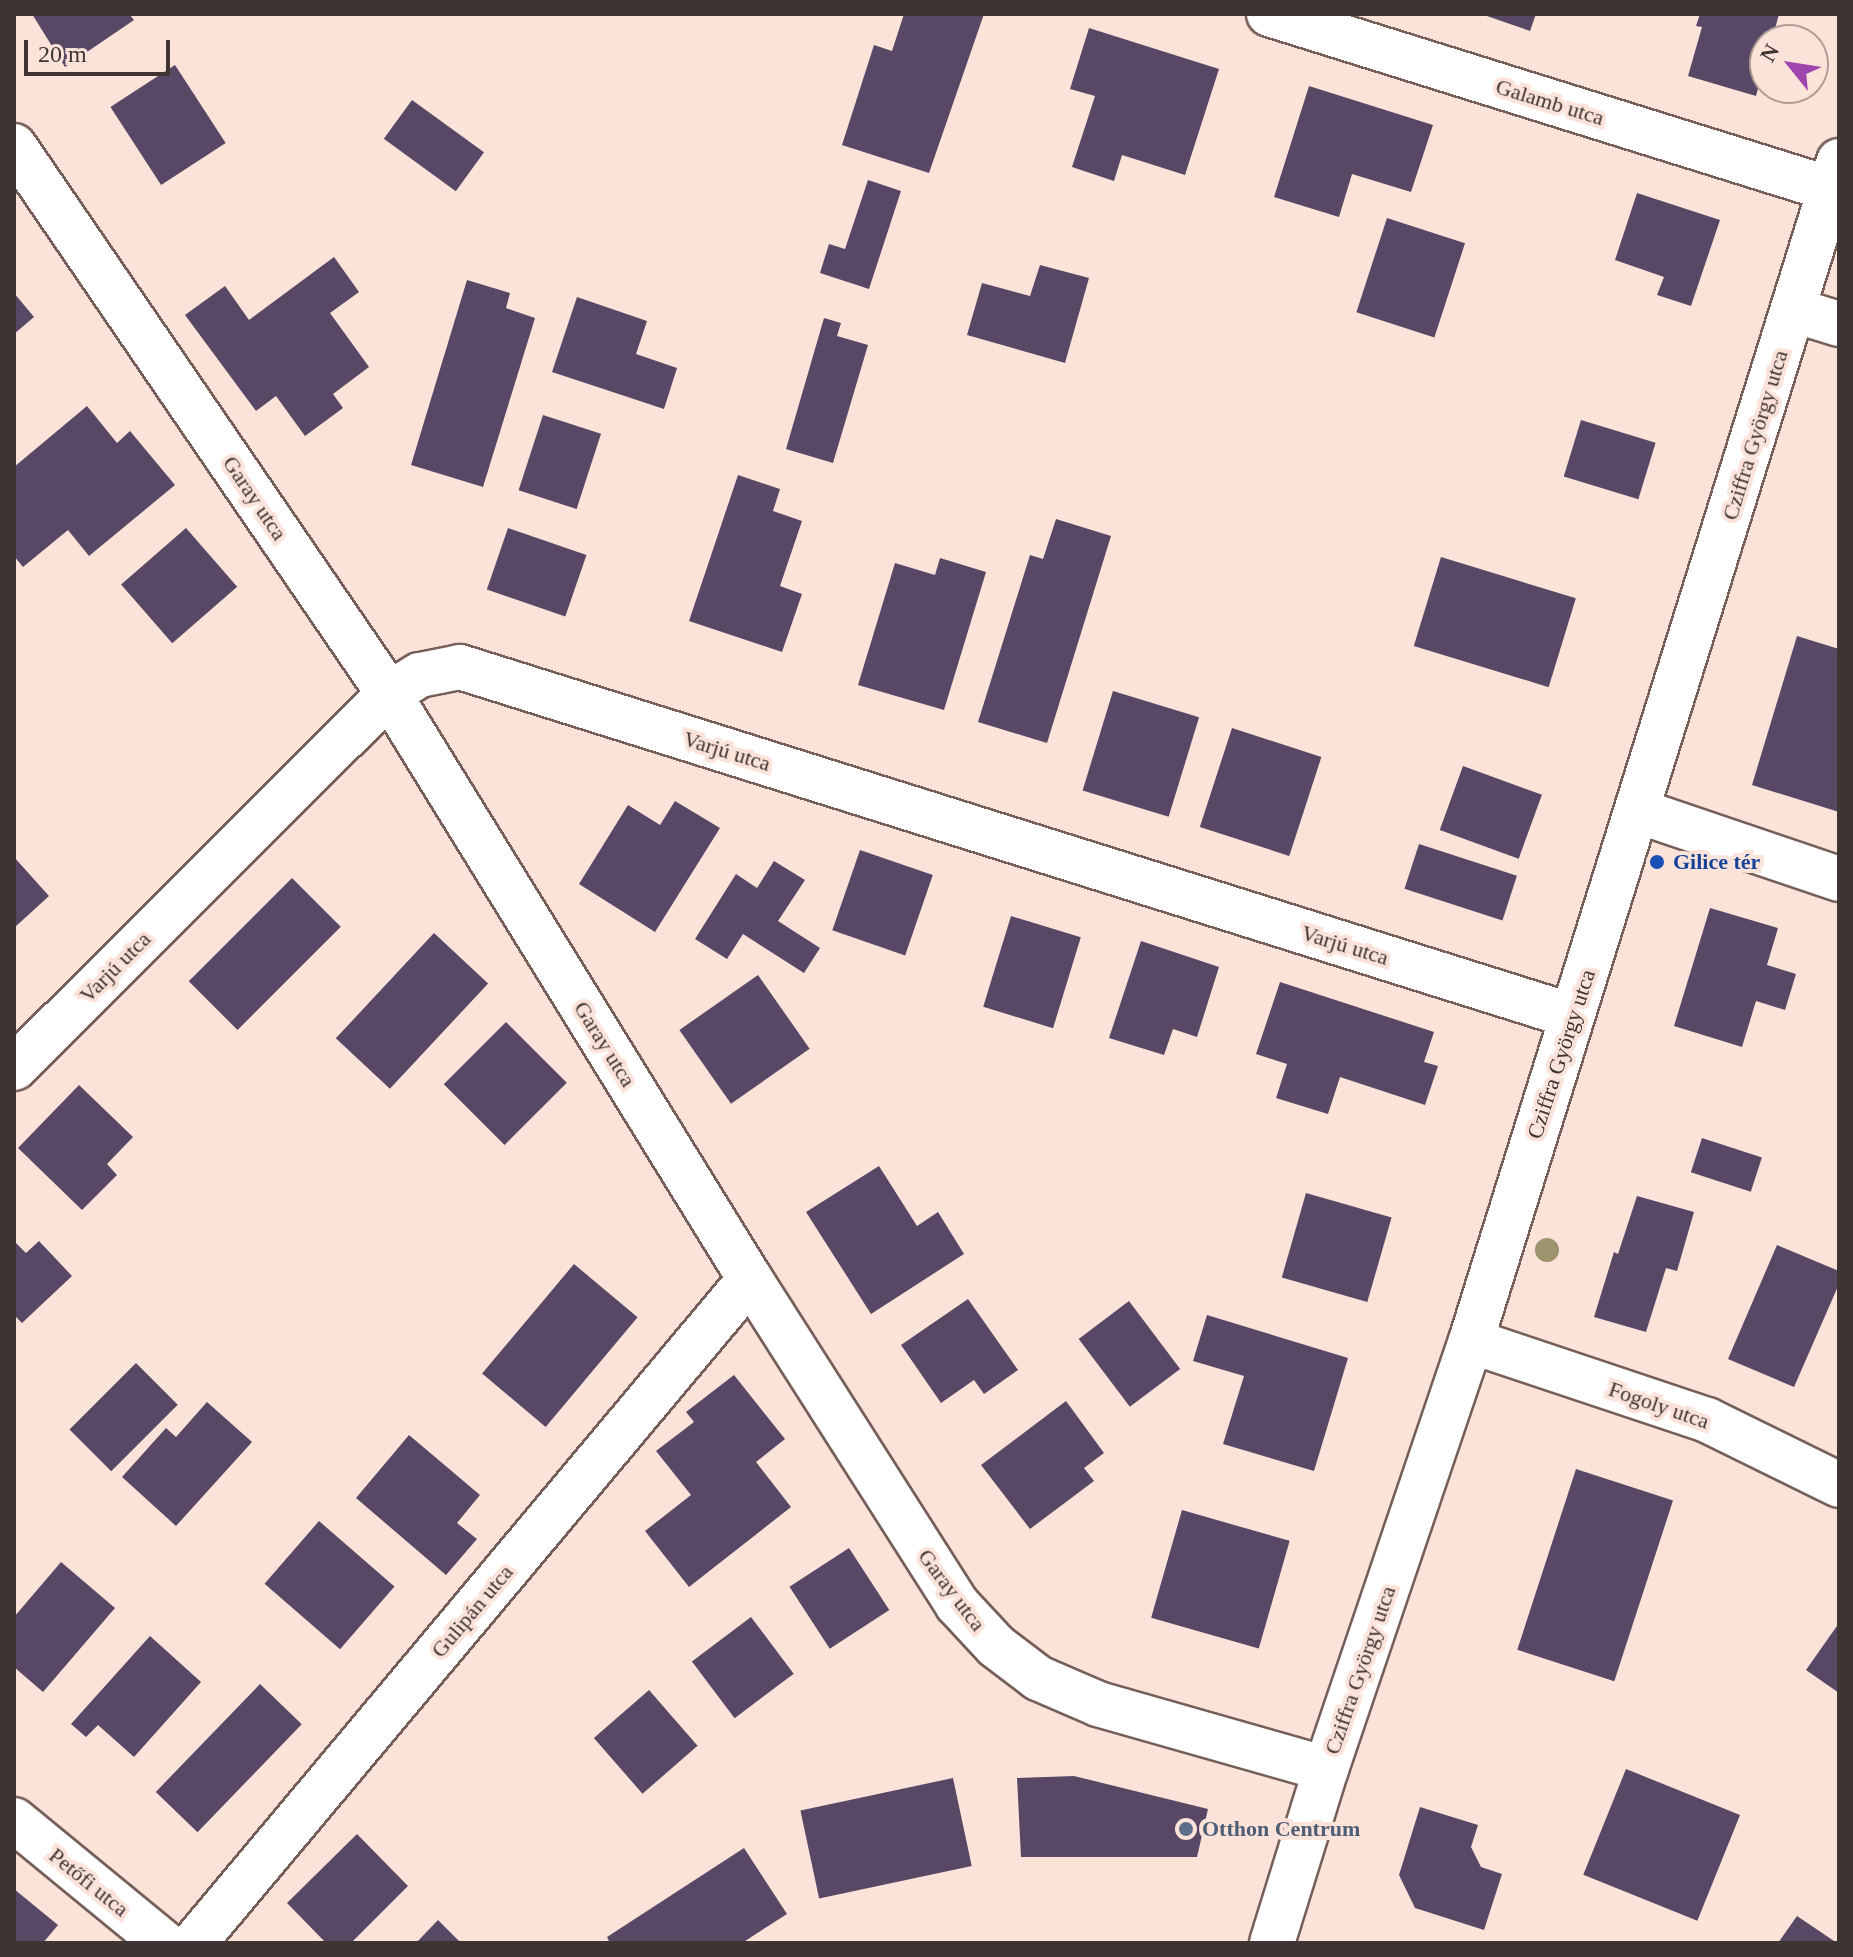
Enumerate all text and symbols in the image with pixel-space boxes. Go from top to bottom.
scale bar [28,24,174,74]
north arrow [1749,24,1829,104]
text: N [1755,40,1784,66]
text: 20 m [38,41,87,67]
street label: Galamb utca [1493,73,1607,131]
street label: Cziffra György utca [1717,347,1793,523]
street label: Garay utca [217,451,293,545]
street label: Varjú utca [680,725,774,777]
place label: Gilice tér [1673,849,1760,875]
marker: Gilice tér [1648,853,1666,871]
street label: Varjú utca [1298,919,1392,971]
street label: Varjú utca [74,926,156,1008]
street label: Cziffra György utca [1521,966,1601,1142]
street label: Garay utca [568,996,642,1092]
street label: Fogoly utca [1605,1376,1713,1434]
street label: Garay utca [913,1544,991,1636]
street label: Gulipán utca [426,1559,518,1663]
street label: Cziffra György utca [1319,1582,1401,1758]
place label: Otthon Centrum [1202,1816,1360,1842]
marker: Otthon Centrum [1177,1820,1195,1838]
street label: Petőfi utca [44,1842,134,1922]

